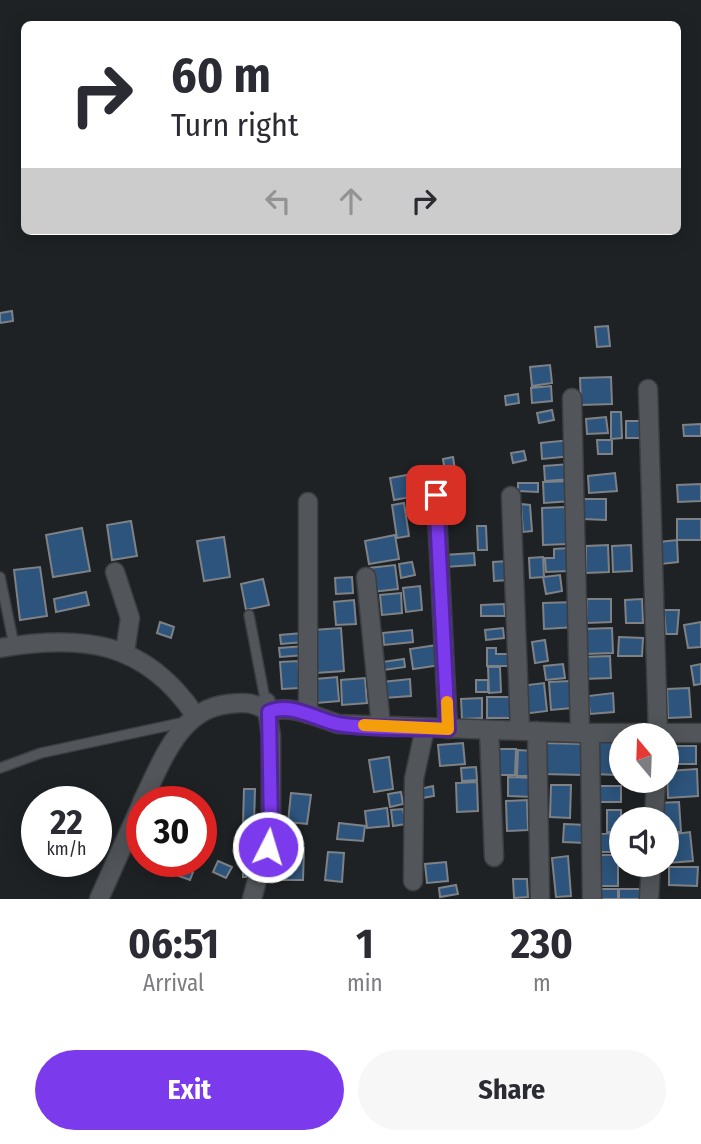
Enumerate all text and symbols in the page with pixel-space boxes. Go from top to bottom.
text: 60 m [171,46,271,105]
icon: right [56,49,147,140]
text: Turn right [171,106,298,144]
icon: left [259,182,297,220]
icon: ahead [332,182,370,220]
icon: right [405,182,443,220]
pin [406,465,466,525]
icon: arrive [417,476,455,514]
north arrow [609,723,679,793]
map controls [609,723,679,877]
speed limit sign: 30 [126,786,217,877]
text: 22 [50,801,83,843]
button: sound [609,807,679,877]
position arrow [231,810,305,884]
text: km/h [46,838,87,860]
text: 06:51 [128,919,219,969]
text: 1 [356,919,374,969]
text: 230 [511,919,573,969]
text: Arrival [143,969,204,997]
text: min [347,969,383,997]
text: m [533,969,551,997]
button: Exit [35,1050,344,1130]
button: Share [358,1050,666,1130]

